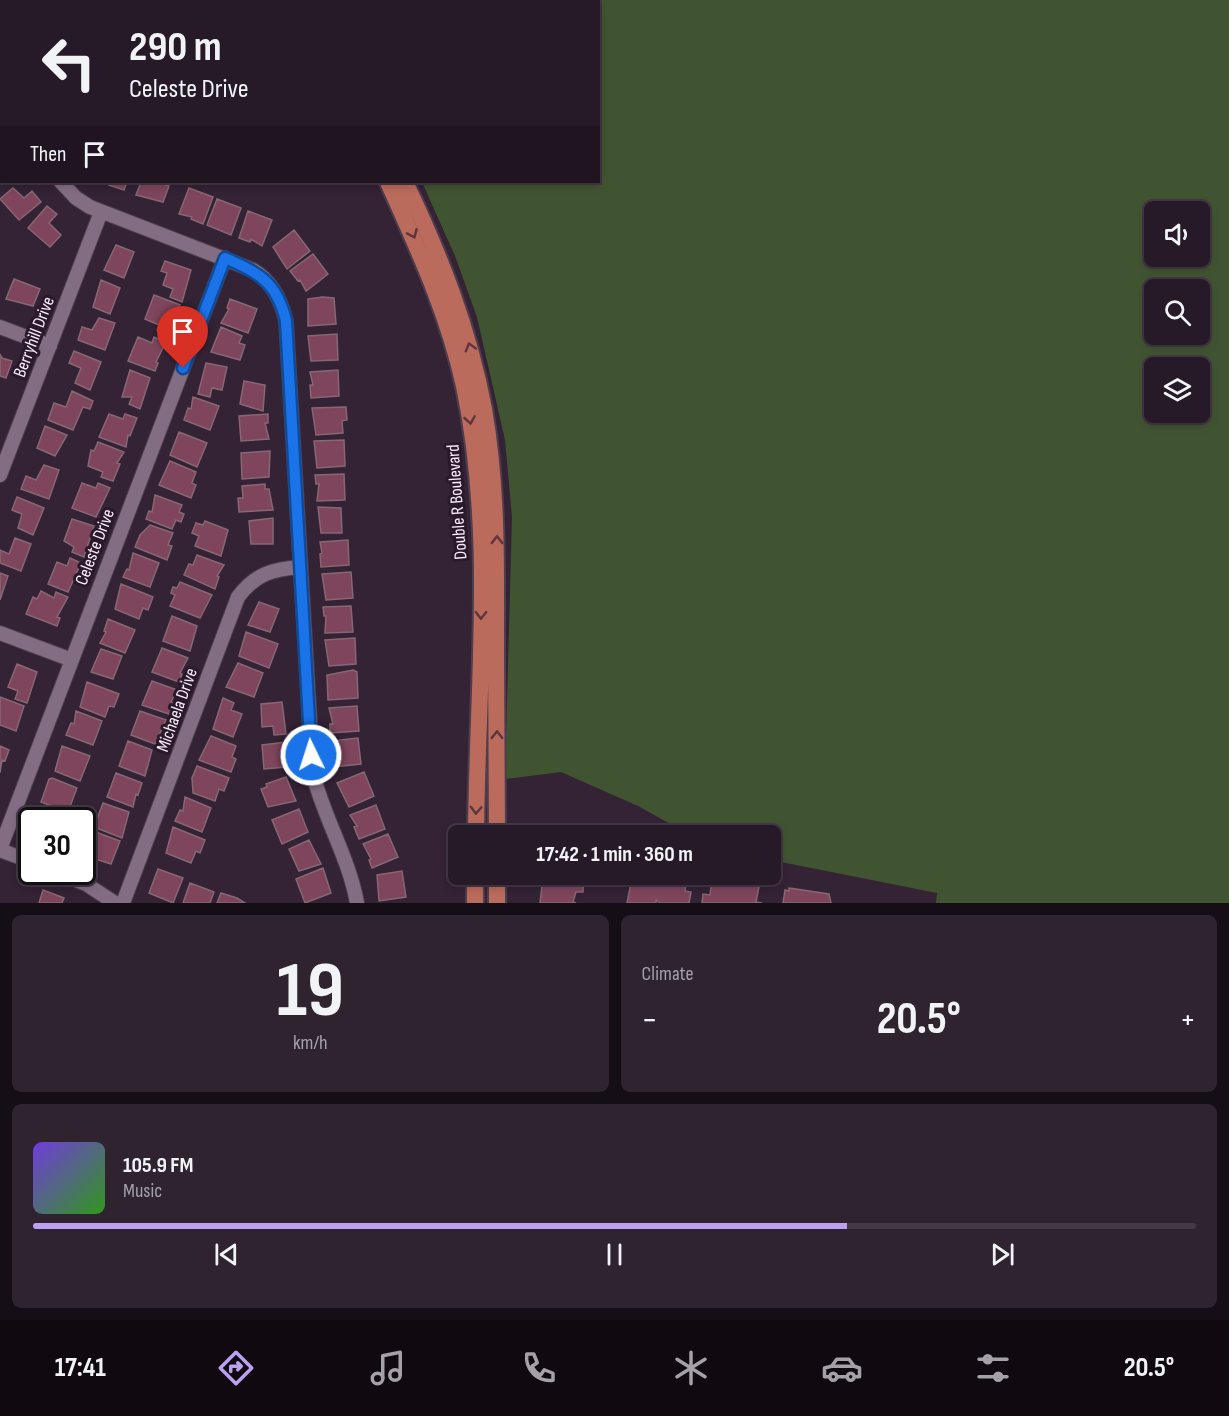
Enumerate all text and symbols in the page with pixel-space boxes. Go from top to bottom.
text: 290 m [129,22,222,73]
icon: left [30,24,108,102]
text: Celeste Drive [129,73,249,105]
icon: arrive [78,138,111,171]
text: Then [30,141,66,168]
map controls [1144,201,1210,423]
button: sound [1144,201,1210,267]
one-way arrow [406,228,418,239]
button: search [1144,279,1210,345]
street label: Berryhill Drive [9,294,59,380]
pin [157,306,208,368]
icon: arrive [166,315,199,348]
one-way arrow [465,343,477,353]
button: layers [1144,357,1210,423]
one-way arrow [463,415,476,425]
street label: Double R Boulevard [442,444,472,560]
street label: Celeste Drive [71,506,119,588]
one-way arrow [491,536,503,545]
one-way arrow [475,610,487,619]
street label: Michaela Drive [152,665,202,755]
position arrow [279,723,343,787]
one-way arrow [490,731,503,740]
one-way arrow [470,805,483,814]
speed limit sign: 30 [18,807,96,885]
text: 17:42 · 1 min · 360 m [536,841,693,868]
text: 19 [276,945,344,1038]
text: Climate [642,962,694,986]
text: 20.5° [877,992,961,1047]
text: − [642,1000,658,1040]
text: + [1180,1000,1196,1040]
text: km/h [293,1031,328,1055]
text: 105.9 FM [123,1152,193,1179]
text: Music [123,1179,162,1203]
icon: previous [210,1238,243,1271]
icon: pause [598,1238,631,1271]
icon: next [986,1238,1019,1271]
icon: directions [215,1347,257,1389]
icon: music [367,1347,409,1389]
icon: phone [518,1347,560,1389]
icon: climate [670,1347,712,1389]
icon: car [821,1347,863,1389]
icon: filters [972,1347,1014,1389]
text: 17:41 [55,1352,106,1384]
text: 20.5° [1124,1352,1174,1384]

